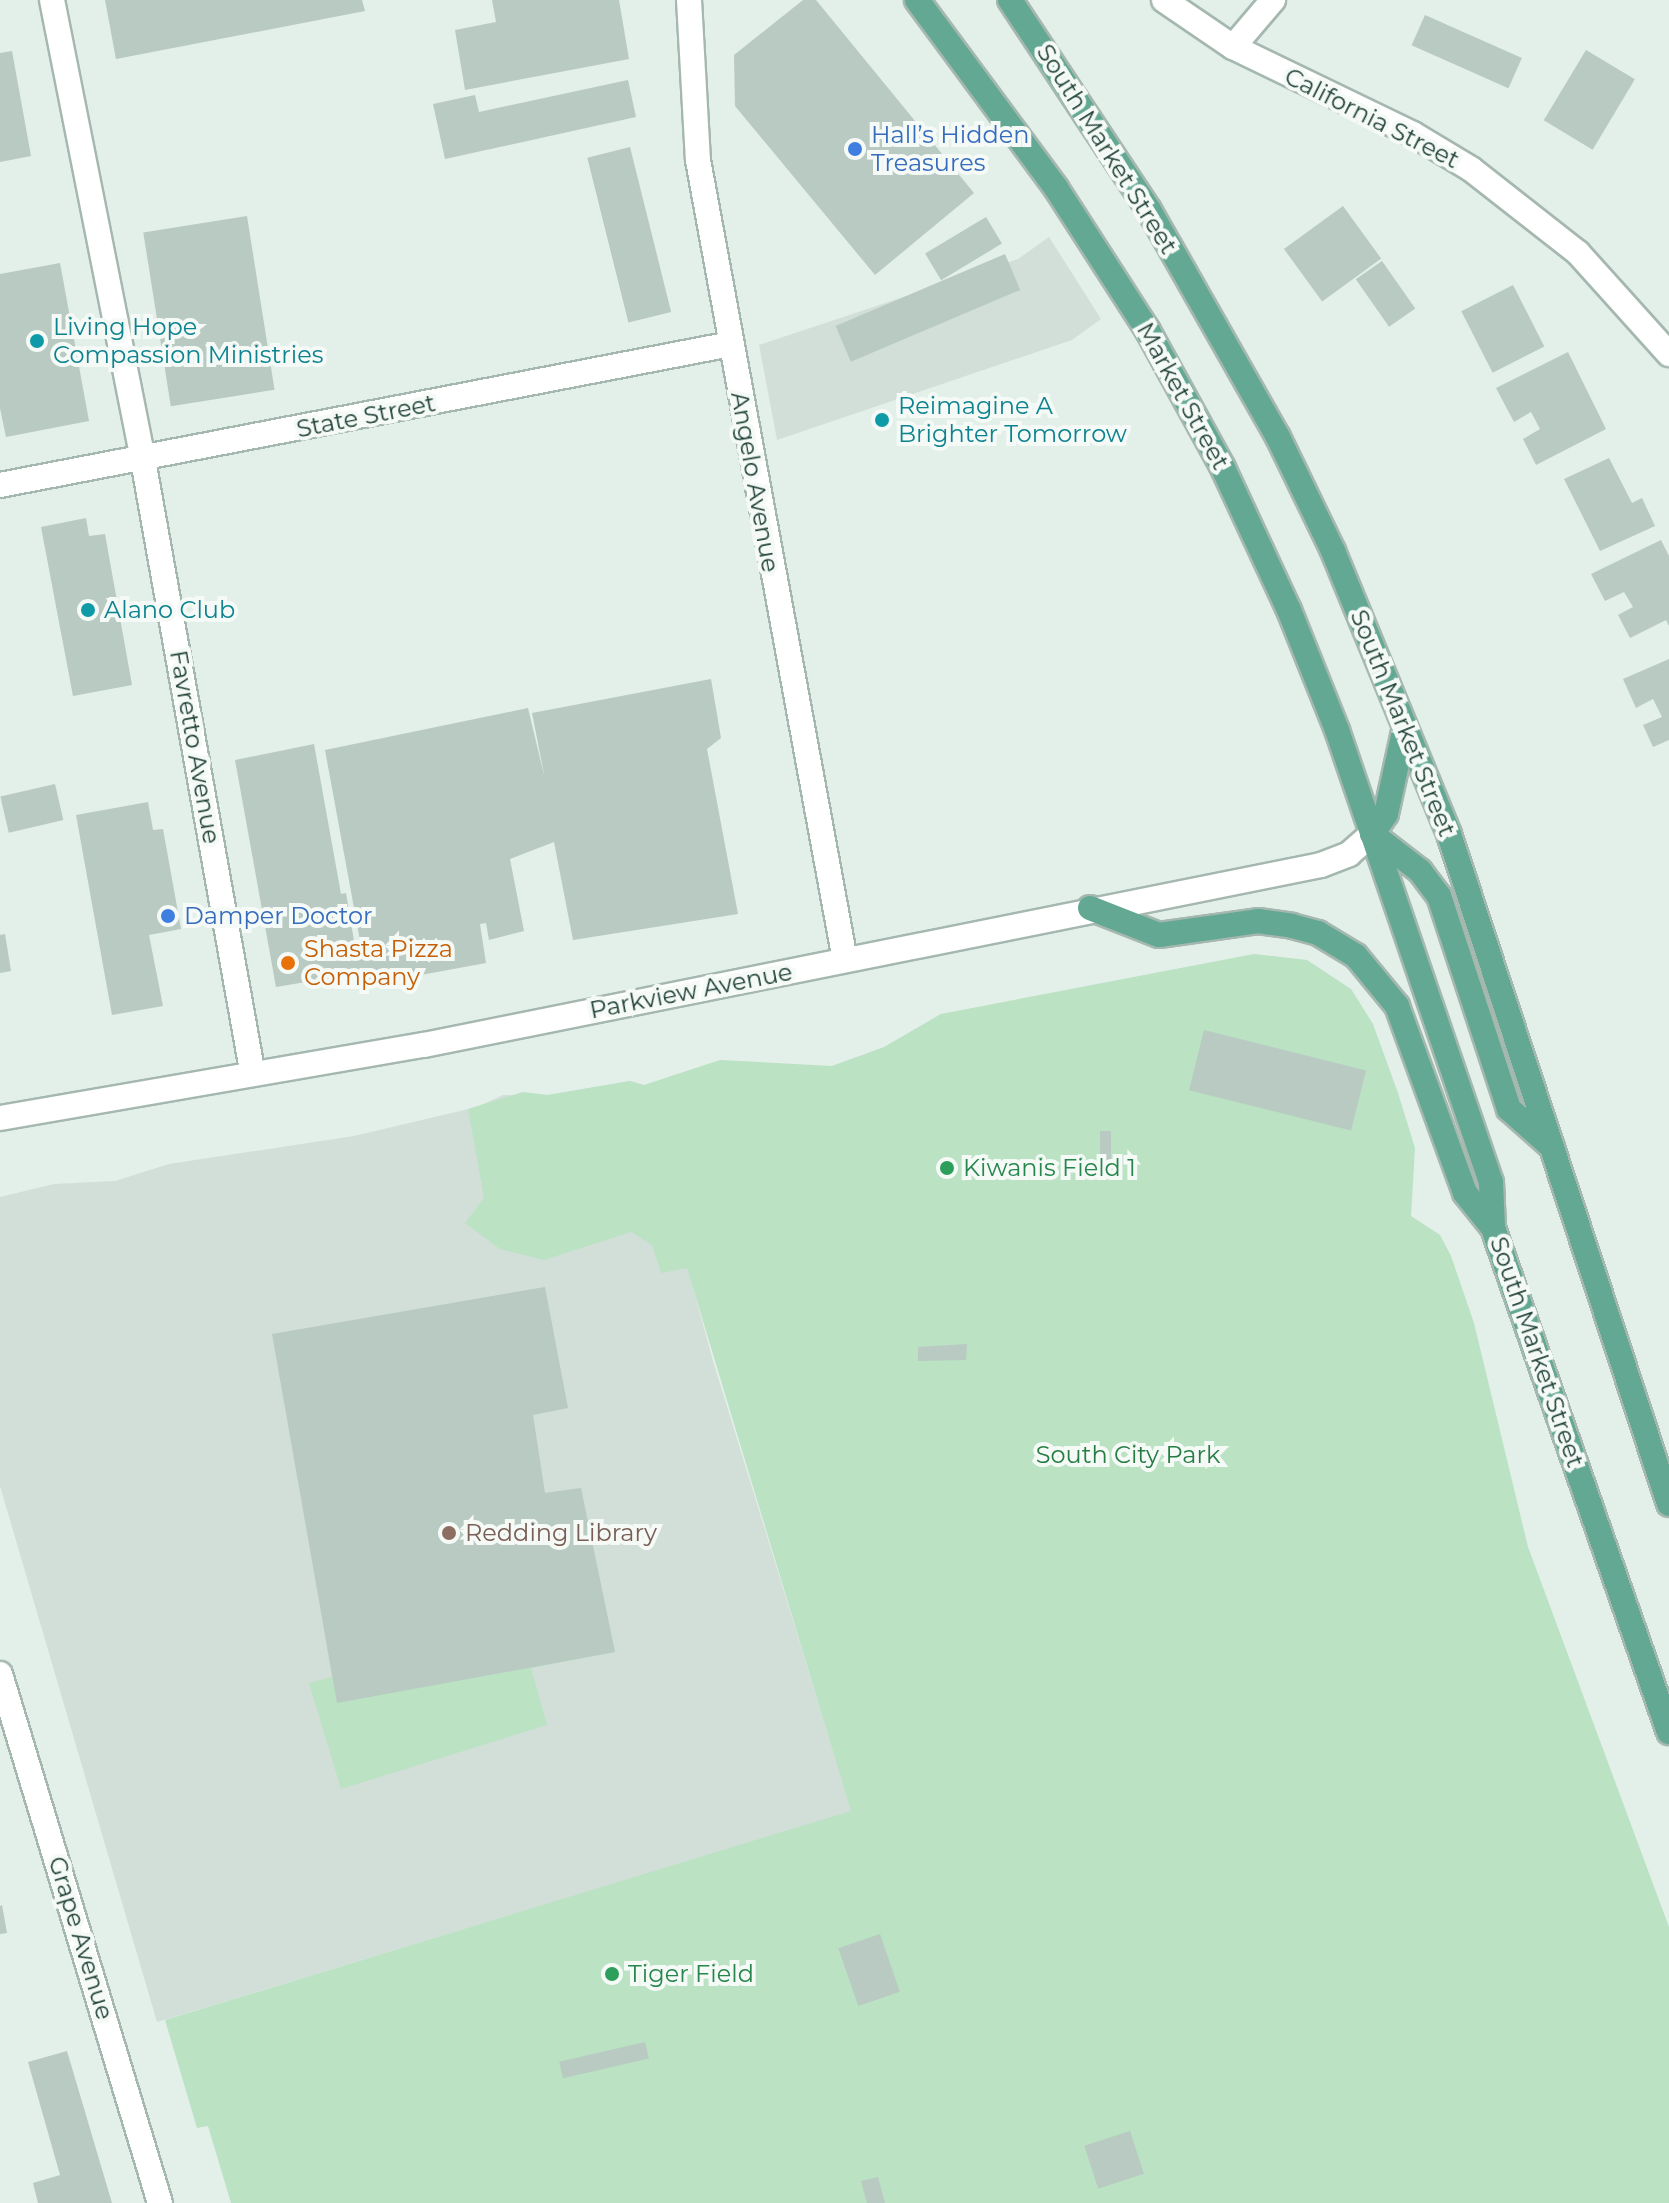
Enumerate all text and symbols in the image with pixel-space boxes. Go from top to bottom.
street label: South Market Street [1031,39,1183,259]
street label: California Street [1280,62,1464,174]
place label: Hall’s Hidden Treasures [871,121,1030,177]
marker: Hall’s Hidden Treasures [846,140,864,158]
place label: Living Hope Compassion Ministries [53,313,323,369]
street label: Market Street [1131,318,1235,474]
marker: Living Hope Compassion Ministries [28,332,46,350]
street label: State Street [294,388,438,444]
street label: Angelo Avenue [725,390,785,574]
place label: Reimagine A Brighter Tomorrow [898,392,1127,448]
marker: Reimagine A Brighter Tomorrow [873,411,891,429]
place label: Alano Club [104,596,235,624]
marker: Alano Club [79,601,97,619]
street label: South Market Street [1344,606,1462,840]
street label: Favretto Avenue [164,648,226,846]
place label: Damper Doctor [184,902,373,930]
marker: Damper Doctor [159,907,177,925]
place label: Shasta Pizza Company [304,935,453,991]
marker: Shasta Pizza Company [279,954,297,972]
street label: Parkview Avenue [587,957,795,1025]
place label: Kiwanis Field 1 [963,1154,1136,1182]
marker: Kiwanis Field 1 [938,1159,956,1177]
street label: South Market Street [1484,1233,1590,1471]
park label: South City Park [1036,1441,1220,1469]
place label: Redding Library [465,1519,657,1547]
marker: Redding Library [440,1524,458,1542]
street label: Grape Avenue [43,1853,119,2023]
place label: Tiger Field [628,1960,754,1988]
marker: Tiger Field [603,1965,621,1983]

